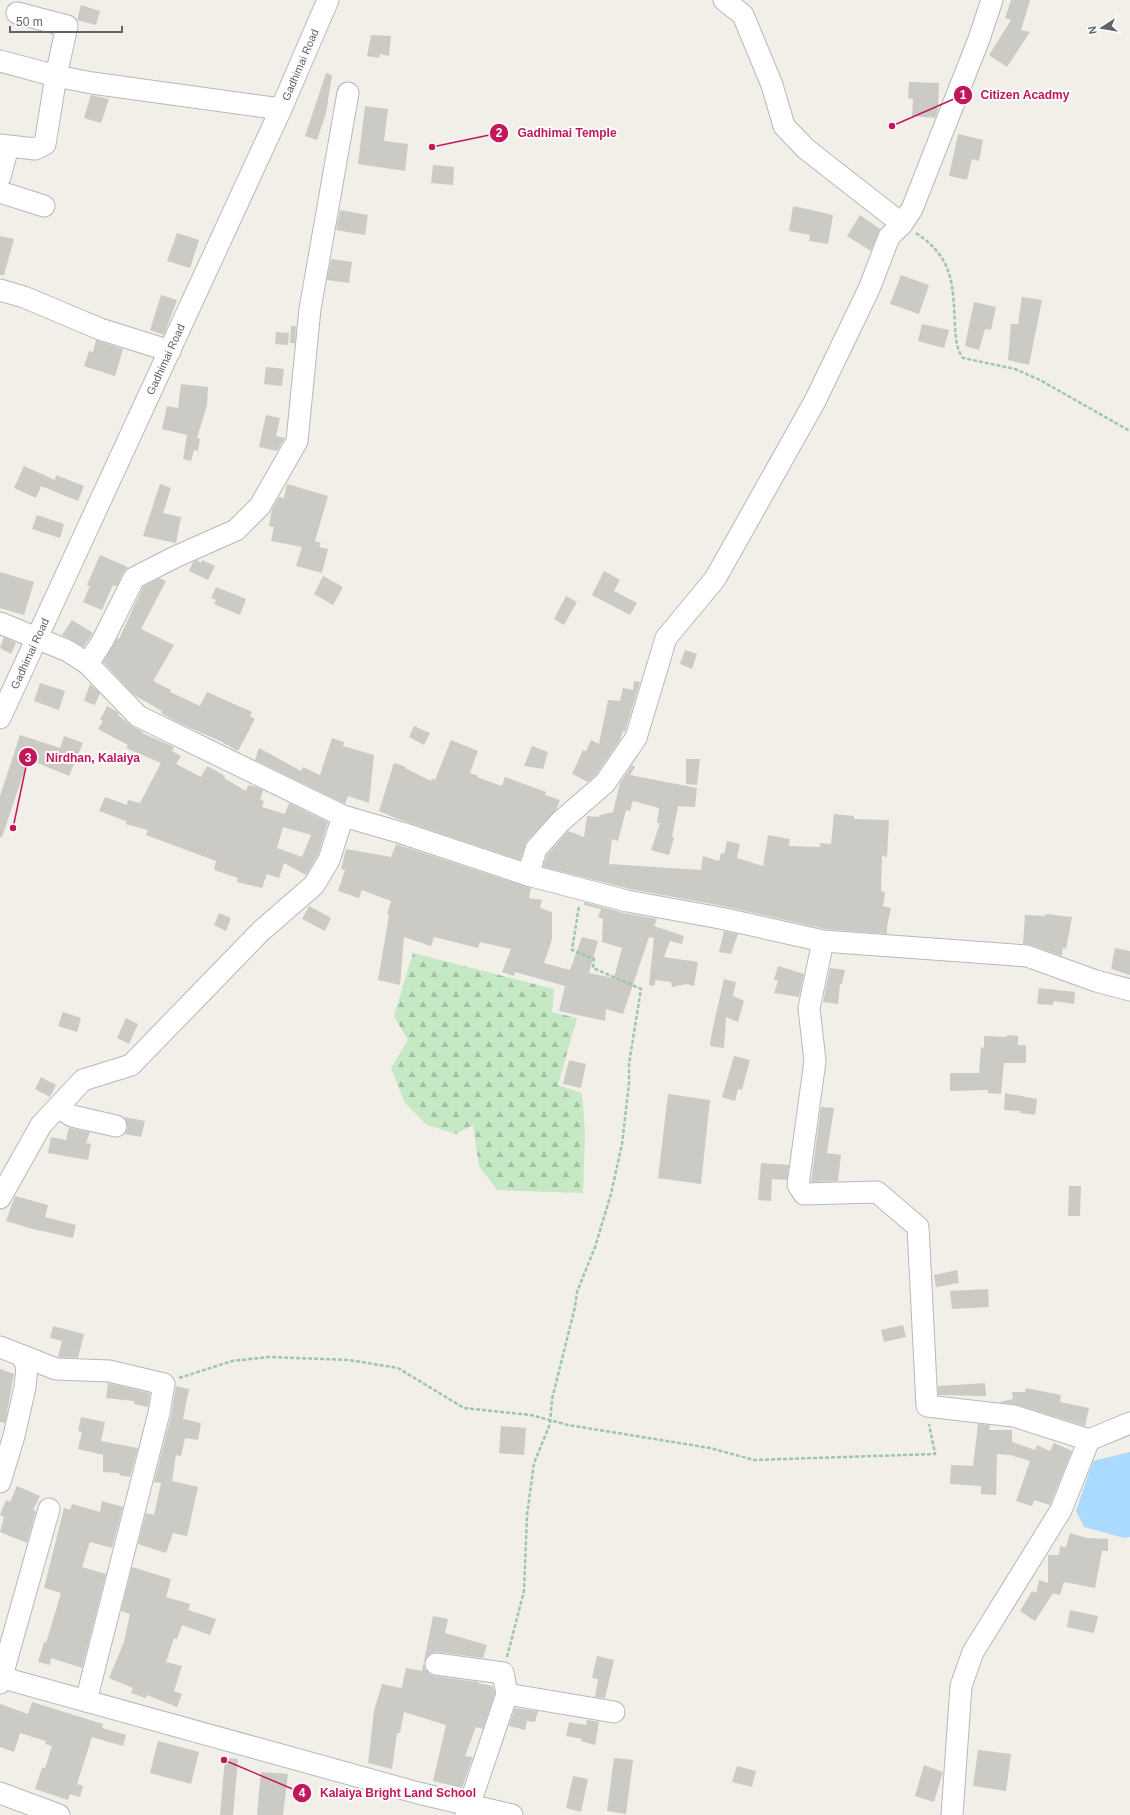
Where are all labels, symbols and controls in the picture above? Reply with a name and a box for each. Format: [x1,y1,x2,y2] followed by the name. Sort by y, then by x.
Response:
[10,8,122,34] scale bar
[1082,8,1122,48] north arrow
[16,15,43,29] text: 50 m
[1086,25,1099,35] text: N
[279,27,321,102] street label: Gadhimai Road
[953,83,1078,107] callout: Citizen Acadmy
[960,88,967,102] text: 1
[981,88,1070,102] text: Citizen Acadmy
[489,121,624,145] callout: Gadhimai Temple
[496,126,503,140] text: 2
[517,126,617,140] text: Gadhimai Temple
[144,322,187,397] street label: Gadhimai Road
[8,616,51,691] street label: Gadhimai Road
[18,745,148,769] callout: Nirdhan, Kalaiya
[25,751,32,765] text: 3
[46,751,140,765] text: Nirdhan, Kalaiya
[292,1781,484,1805] callout: Kalaiya Bright Land School
[299,1786,306,1800] text: 4
[320,1786,476,1800] text: Kalaiya Bright Land School

